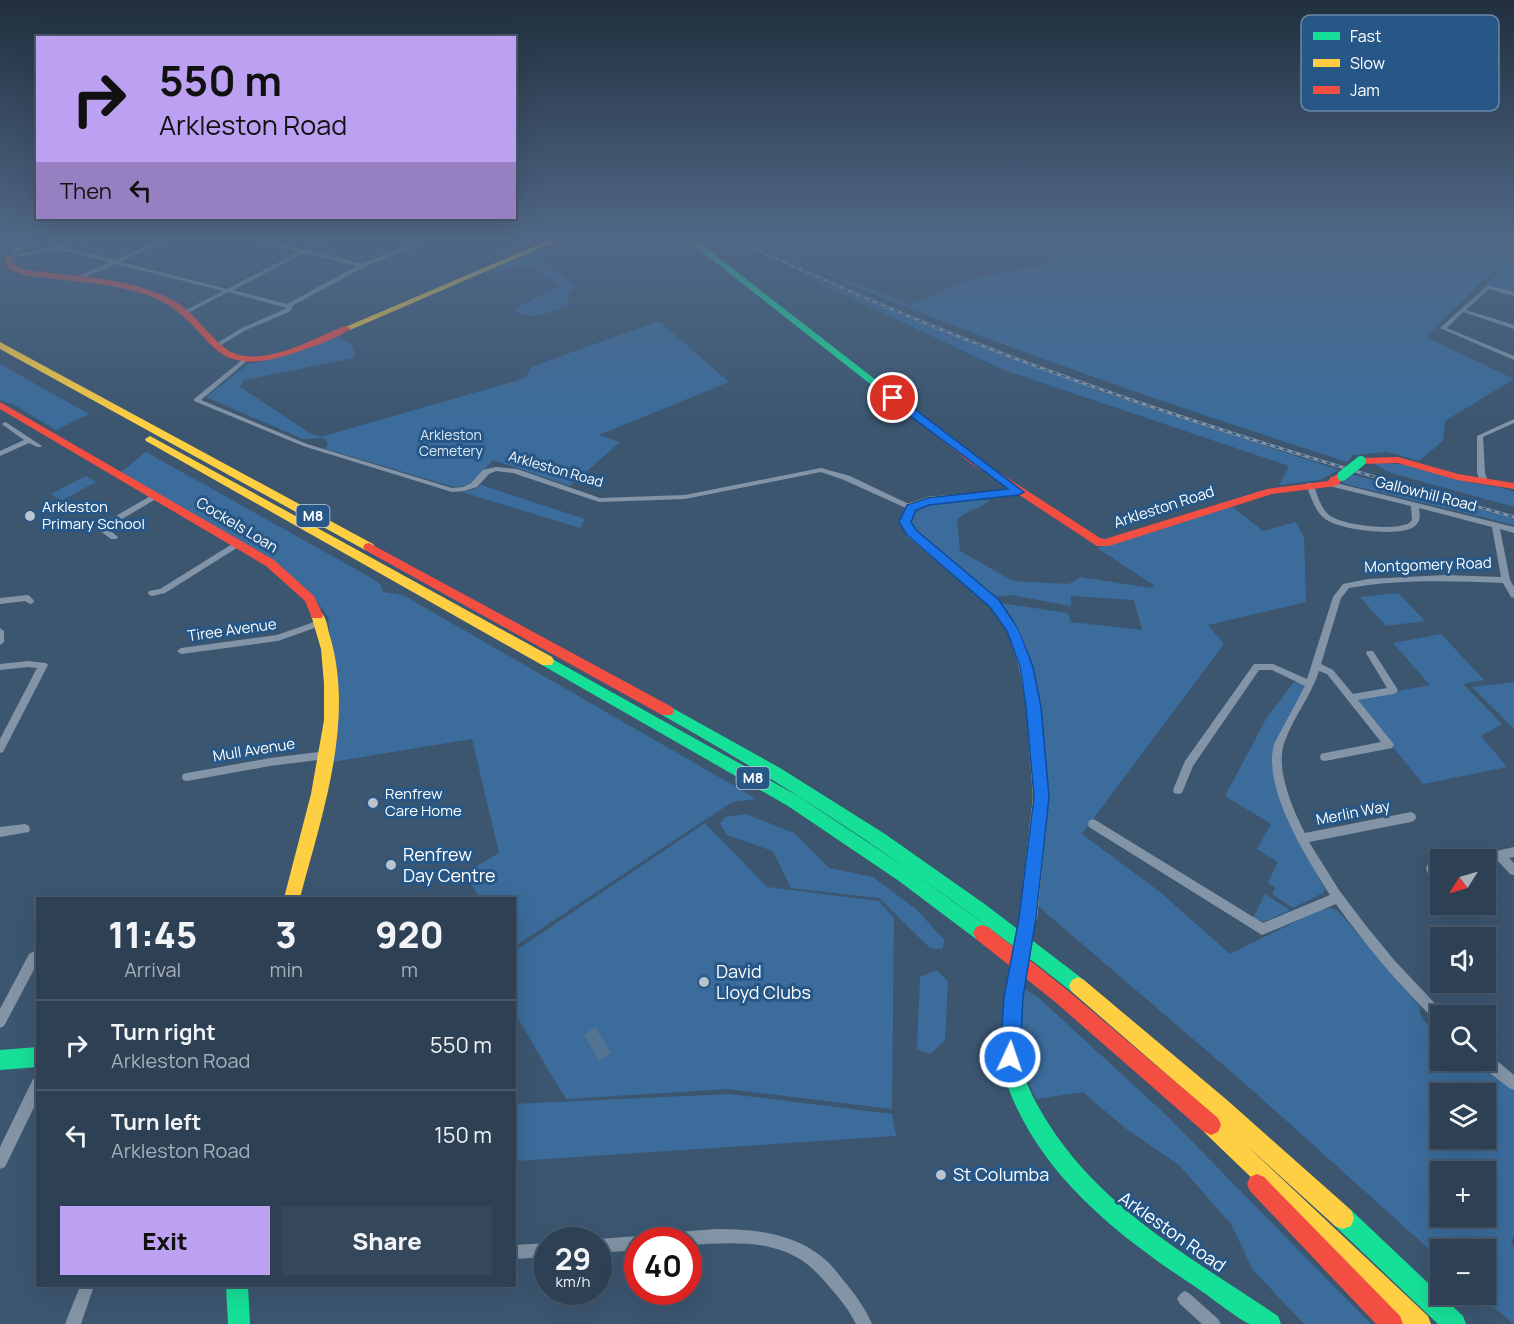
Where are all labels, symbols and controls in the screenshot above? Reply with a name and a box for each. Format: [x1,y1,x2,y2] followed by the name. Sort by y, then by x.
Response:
[1301,15,1499,111] legend
[1350,25,1381,47] text: Fast
[159,51,282,109] text: 550 m
[1350,52,1385,74] text: Slow
[60,60,138,138] icon: right
[1350,79,1380,101] text: Jam
[159,106,347,143] text: Arkleston Road
[124,174,157,207] icon: left
[60,176,112,206] text: Then
[867,372,918,423] pin
[876,381,909,414] icon: arrive
[419,425,484,460] park label: Arkleston Cemetery
[507,446,606,491] street label: Arkleston Road
[1373,471,1479,516] street label: Gallowhill Road
[1111,480,1217,533] street label: Arkleston Road
[192,492,282,557] street label: Cockels Loan
[42,496,145,534] place label: Arkleston Primary School
[296,505,330,527] road number: M8
[23,509,37,523] marker: Arkleston Primary School
[1364,552,1492,577] street label: Montgomery Road
[186,613,278,646] street label: Tiree Avenue
[211,733,297,766] street label: Mull Avenue
[736,767,770,789] road number: M8
[385,783,462,821] place label: Renfrew Care Home
[1314,795,1392,830] street label: Merlin Way
[366,796,380,810] marker: Renfrew Care Home
[403,842,496,887] place label: Renfrew Day Centre
[1430,849,1496,915] north arrow
[1430,849,1496,1305] map controls
[384,858,398,872] marker: Renfrew Day Centre
[108,910,197,959] text: 11:45
[276,910,297,959] text: 3
[375,910,444,959] text: 920
[1430,927,1496,993] button: sound
[124,956,181,983] text: Arrival
[269,956,303,983] text: min
[401,956,418,983] text: m
[716,959,811,1004] place label: David Lloyd Clubs
[697,975,711,989] marker: David Lloyd Clubs
[1430,1005,1496,1071] button: search
[111,1017,216,1047] text: Turn right
[978,1025,1042,1089] position arrow
[60,1029,93,1062] icon: right
[430,1030,492,1060] text: 550 m
[111,1047,250,1074] text: Arkleston Road
[1430,1083,1496,1149] button: layers
[111,1107,201,1137] text: Turn left
[60,1119,93,1152] icon: left
[434,1120,492,1150] text: 150 m
[111,1137,250,1164] text: Arkleston Road
[1430,1161,1496,1227] button: +
[953,1162,1049,1186] place label: St Columba
[934,1168,948,1182] marker: St Columba
[1114,1185,1231,1277] street label: Arkleston Road
[60,1206,270,1275] button: Exit
[282,1206,492,1275] button: Share
[624,1227,702,1305] speed limit sign: 40
[555,1238,591,1279] text: 29
[1430,1239,1496,1305] button: −
[556,1271,590,1292] text: km/h

